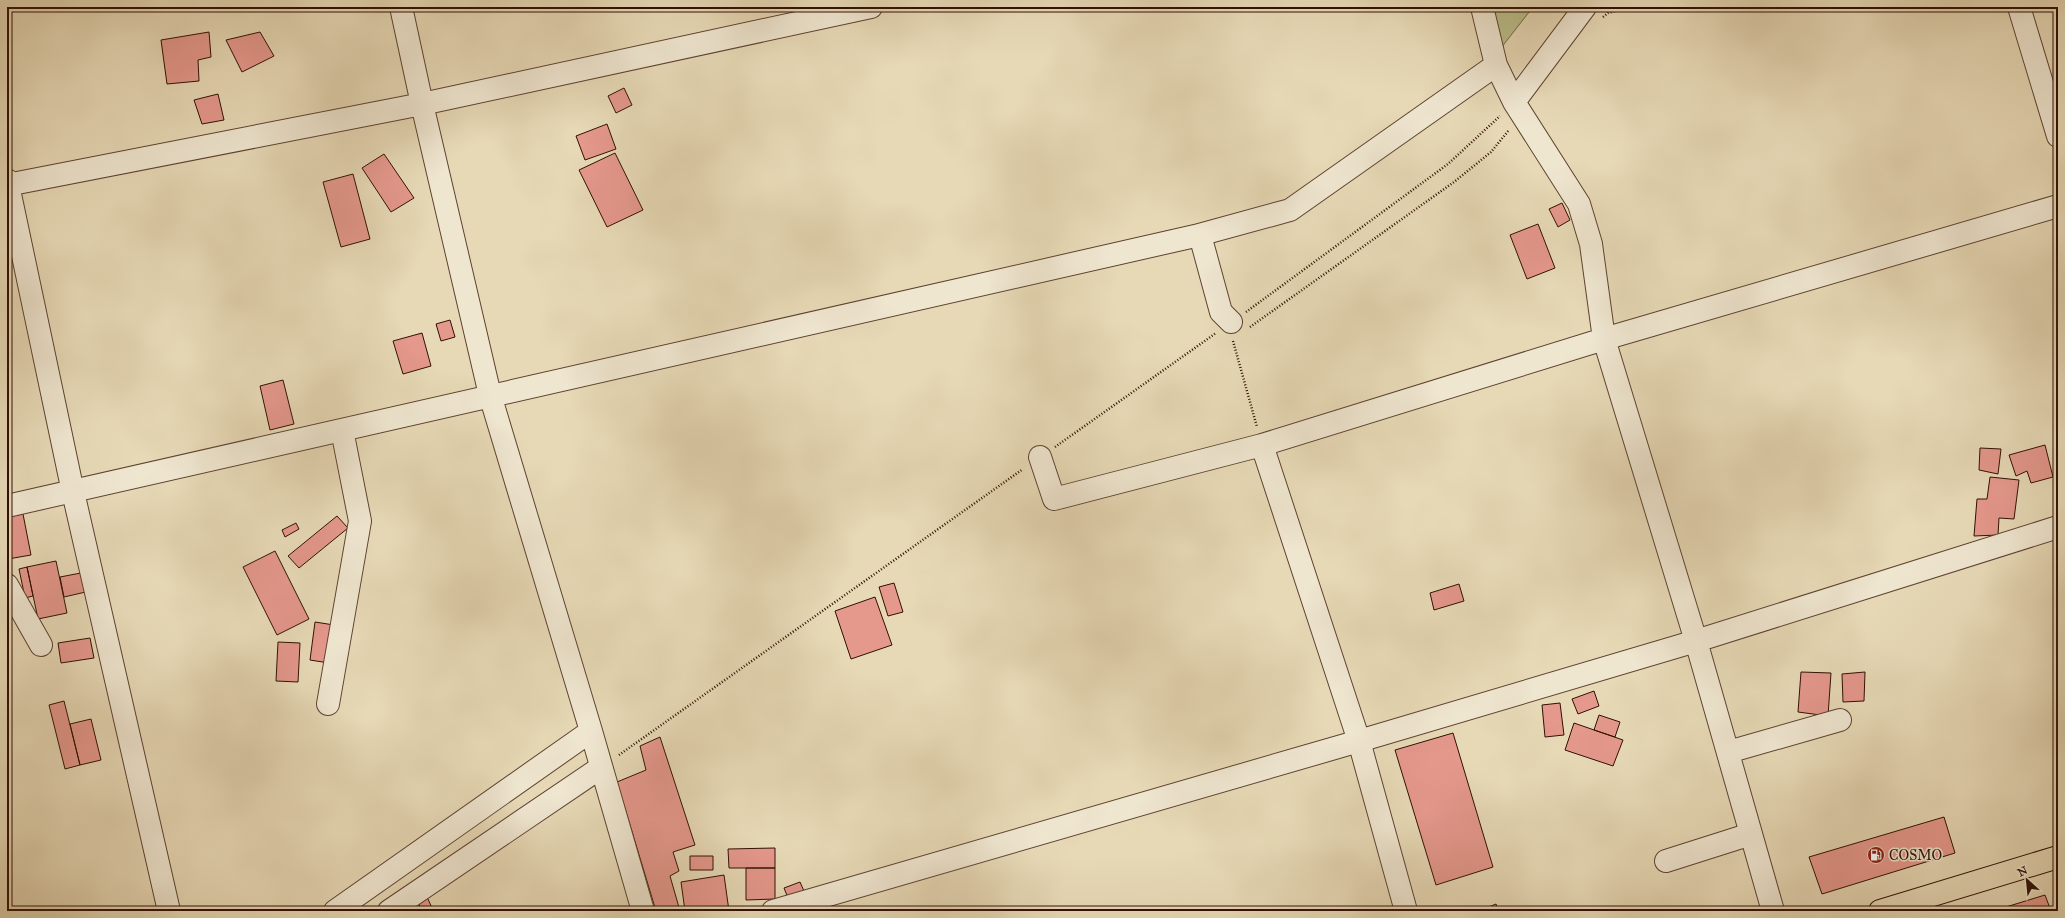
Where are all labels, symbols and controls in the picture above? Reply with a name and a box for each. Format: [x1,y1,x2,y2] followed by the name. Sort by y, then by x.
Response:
[1866,845,1886,865] fuel station icon: COSMO
[1889,847,1942,864] place label: COSMO
[2007,860,2047,900] north arrow
[2016,863,2030,879] text: N

